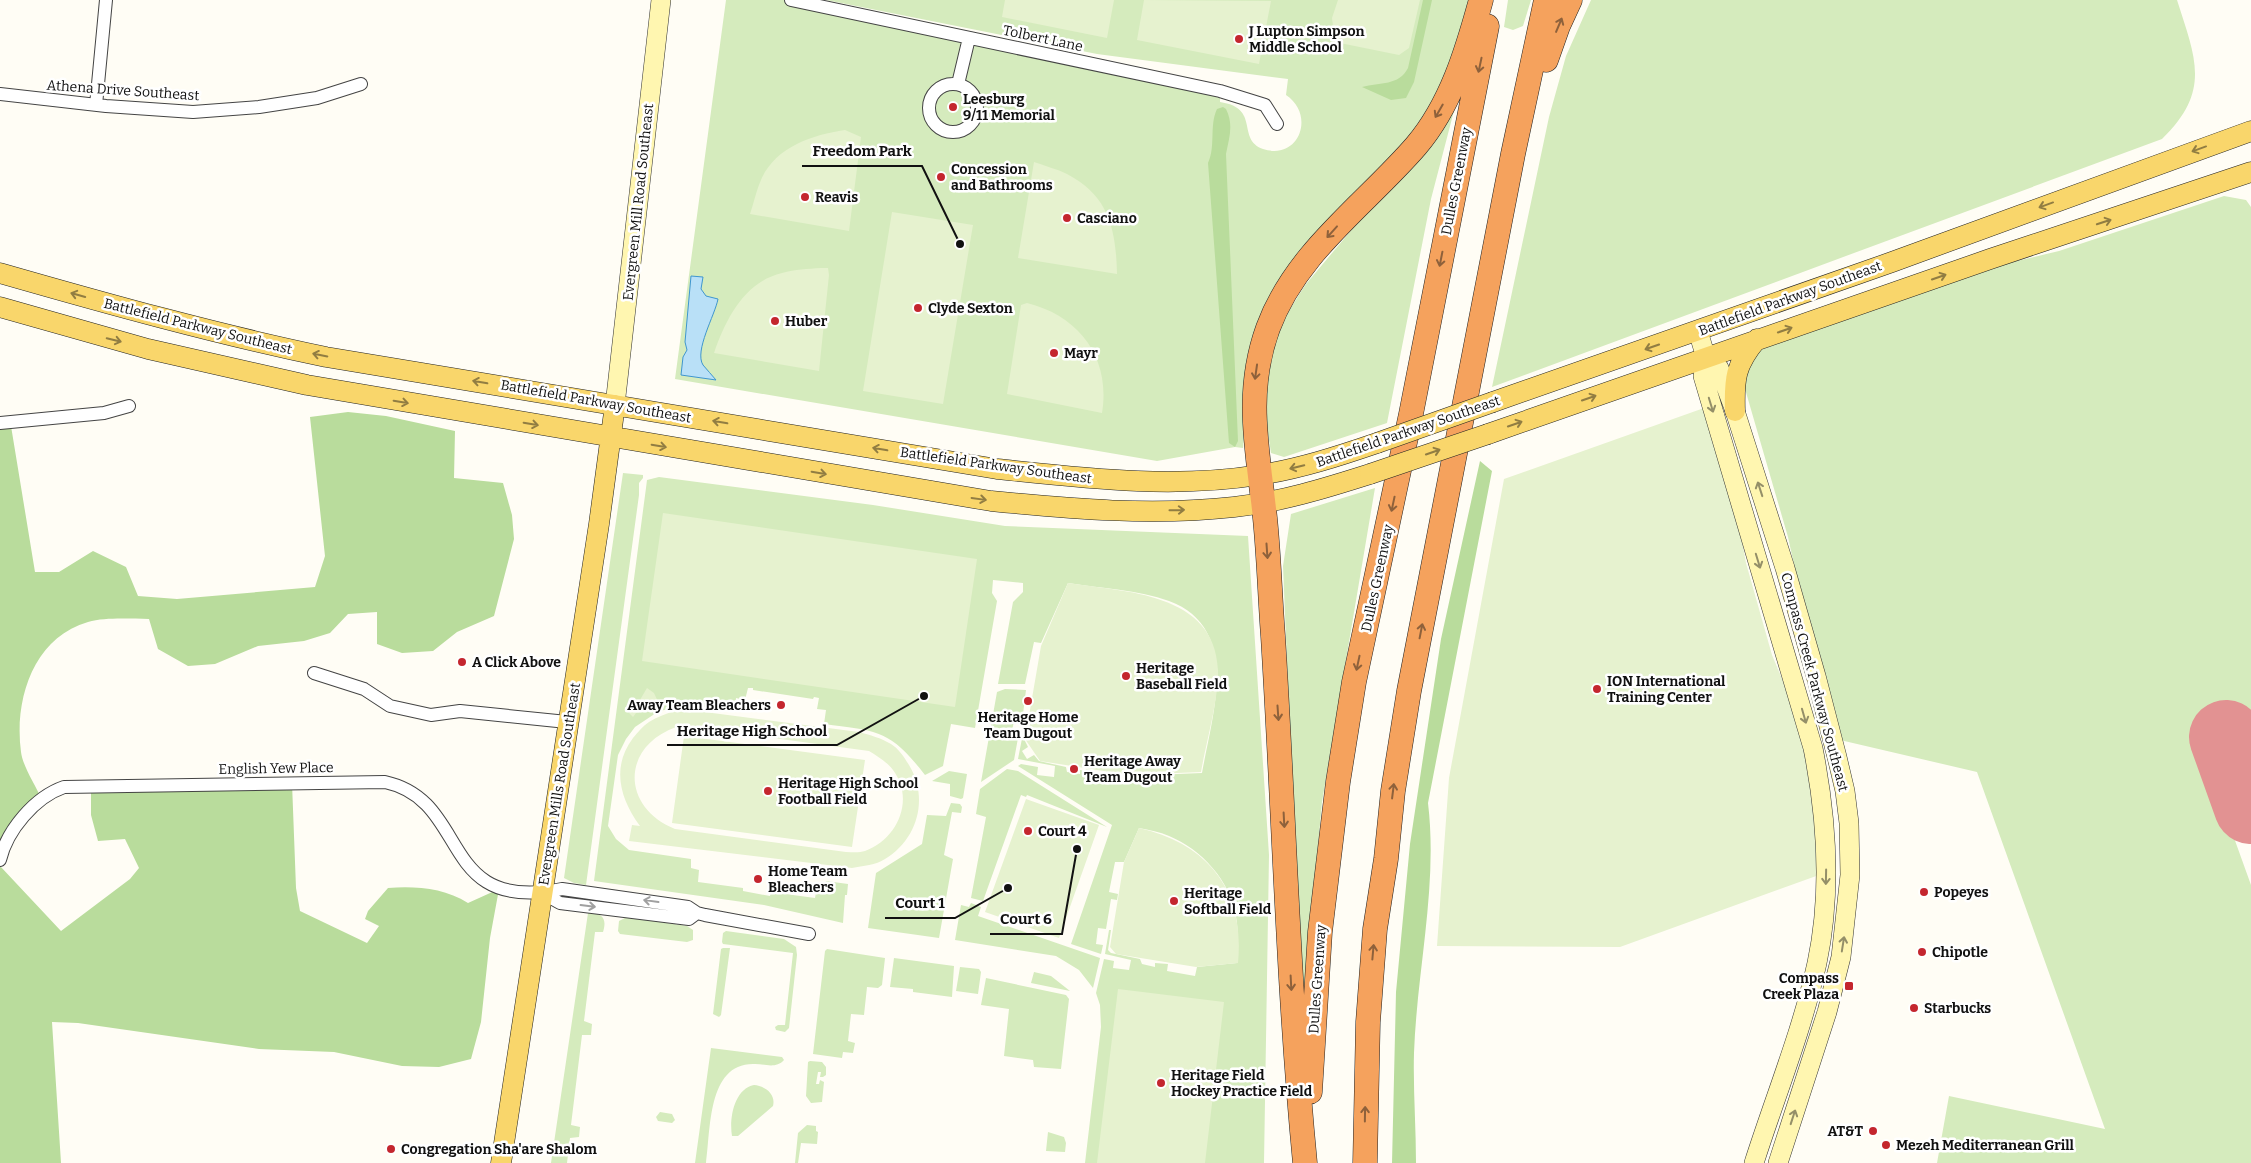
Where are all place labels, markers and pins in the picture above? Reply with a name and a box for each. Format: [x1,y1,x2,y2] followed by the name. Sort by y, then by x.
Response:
[1248,23,1365,56] place label: J Lupton Simpson Middle School
[1233,33,1245,45] marker: J Lupton Simpson Middle School
[963,91,1056,124] place label: Leesburg 9/11 Memorial
[947,101,959,113] marker: Leesburg 9/11 Memorial
[802,136,922,166] callout: Freedom Park
[951,161,1053,194] place label: Concession and Bathrooms
[935,171,947,183] marker: Concession and Bathrooms
[815,189,858,206] place label: Reavis
[799,191,811,203] marker: Reavis
[1077,210,1137,227] place label: Casciano
[1061,212,1073,224] marker: Casciano
[928,300,1013,317] place label: Clyde Sexton
[912,302,924,314] marker: Clyde Sexton
[785,313,828,330] place label: Huber
[769,315,781,327] marker: Huber
[1064,345,1098,362] place label: Mayr
[1048,347,1060,359] marker: Mayr
[472,654,561,671] place label: A Click Above
[456,656,468,668] marker: A Click Above
[1136,660,1228,693] place label: Heritage Baseball Field
[1120,670,1132,682] marker: Heritage Baseball Field
[1607,673,1726,706] place label: ION International Training Center
[1591,683,1603,695] marker: ION International Training Center
[1022,695,1034,707] marker: Heritage Home Team Dugout
[627,697,771,714] place label: Away Team Bleachers
[775,699,787,711] marker: Away Team Bleachers
[978,709,1079,742] place label: Heritage Home Team Dugout
[667,715,837,745] callout: Heritage High School
[1084,753,1181,786] place label: Heritage Away Team Dugout
[1068,763,1080,775] marker: Heritage Away Team Dugout
[778,775,919,808] place label: Heritage High School Football Field
[762,785,774,797] marker: Heritage High School Football Field
[1038,823,1087,840] place label: Court 4
[1022,825,1034,837] marker: Court 4
[768,863,848,896] place label: Home Team Bleachers
[752,873,764,885] marker: Home Team Bleachers
[1934,884,1989,901] place label: Popeyes
[1184,885,1272,918] place label: Heritage Softball Field
[1918,886,1930,898] marker: Popeyes
[885,888,955,918] callout: Court 1
[1168,895,1180,907] marker: Heritage Softball Field
[990,904,1062,934] callout: Court 6
[1932,944,1988,961] place label: Chipotle
[1916,946,1928,958] marker: Chipotle
[1762,970,1839,1003] place label: Compass Creek Plaza
[1843,980,1855,992] marker: Compass Creek Plaza
[1924,1000,1991,1017] place label: Starbucks
[1908,1002,1920,1014] marker: Starbucks
[1171,1067,1313,1100] place label: Heritage Field Hockey Practice Field
[1155,1077,1167,1089] marker: Heritage Field Hockey Practice Field
[1828,1123,1863,1140] place label: AT&T
[1867,1125,1879,1137] marker: AT&T
[1896,1137,2075,1154] place label: Mezeh Mediterranean Grill
[1880,1139,1892,1151] marker: Mezeh Mediterranean Grill
[401,1141,598,1158] place label: Congregation Sha'are Shalom
[385,1143,397,1155] marker: Congregation Sha'are Shalom

